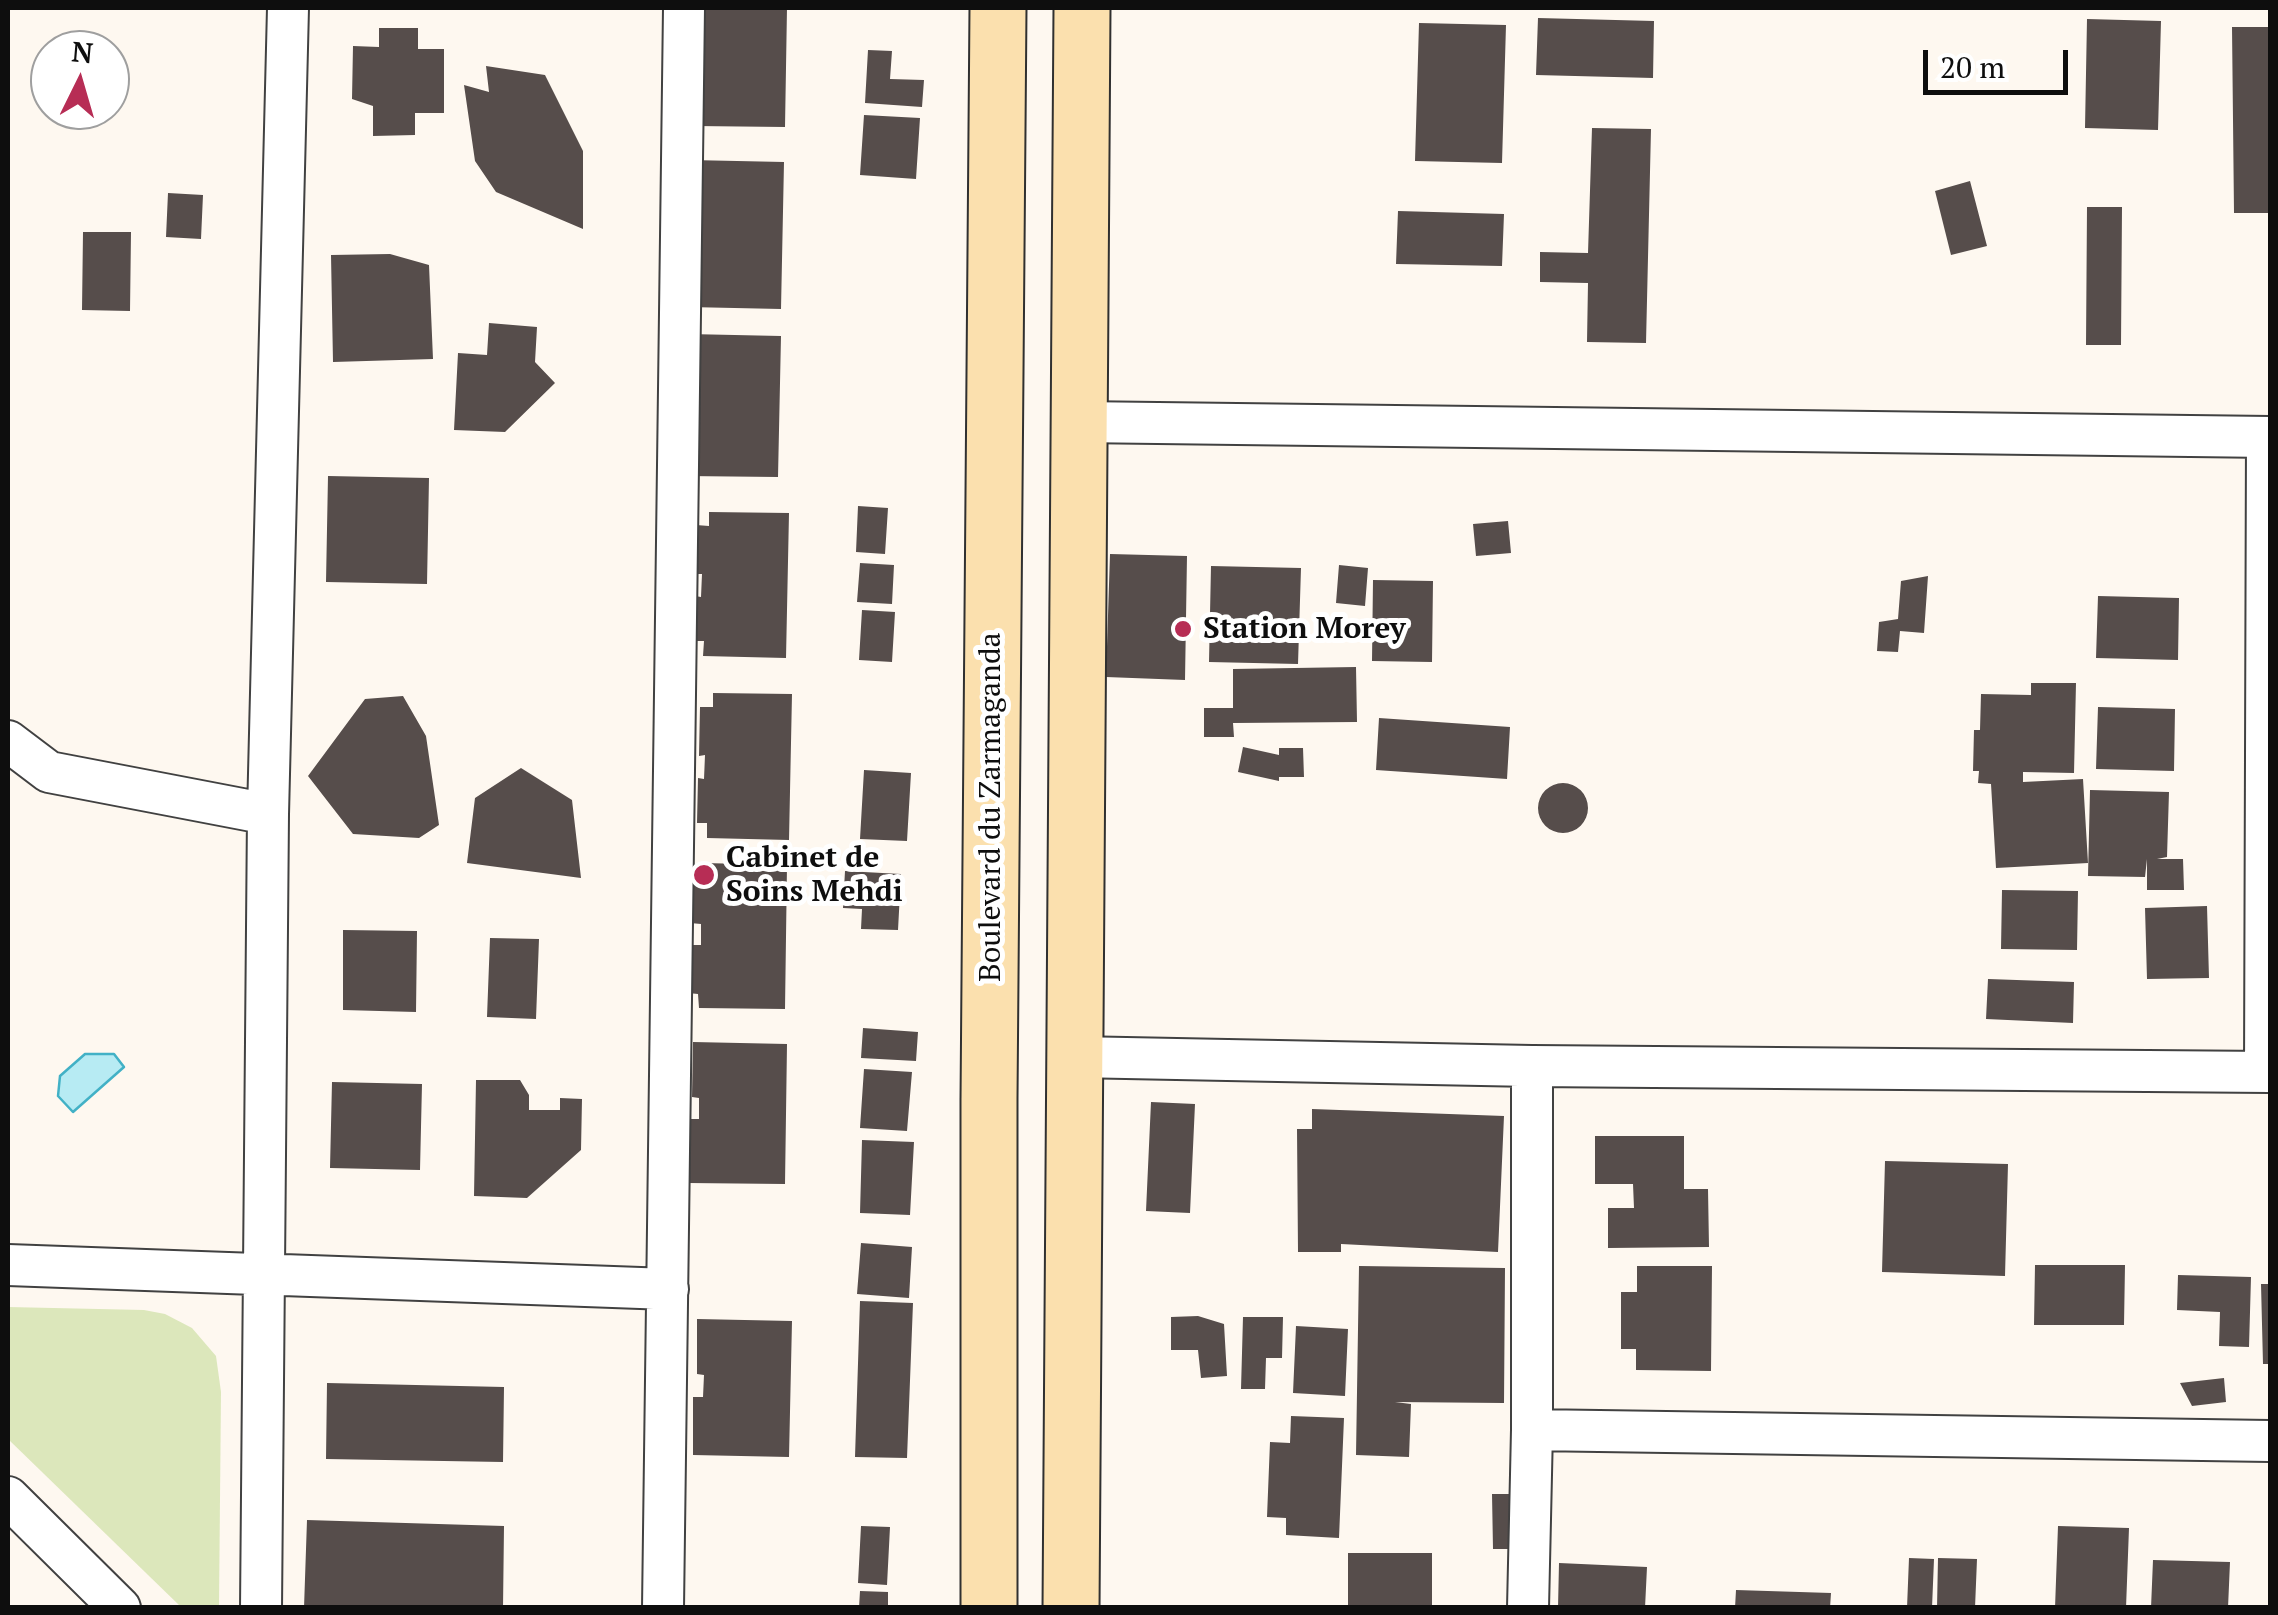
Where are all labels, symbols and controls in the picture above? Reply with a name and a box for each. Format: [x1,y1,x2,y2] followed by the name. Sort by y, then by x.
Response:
[30,30,130,130] north arrow
[1928,30,2073,92] scale bar
[70,32,95,71] text: N
[1940,47,2005,87] text: 20 m
[1203,611,1406,647] place label: Station Morey
[1172,618,1194,640] marker: Station Morey
[973,632,1009,982] street label: Boulevard du Zarmaganda
[726,840,903,910] place label: Cabinet de Soins Mehdi
[691,862,717,888] marker: Cabinet de Soins Mehdi

